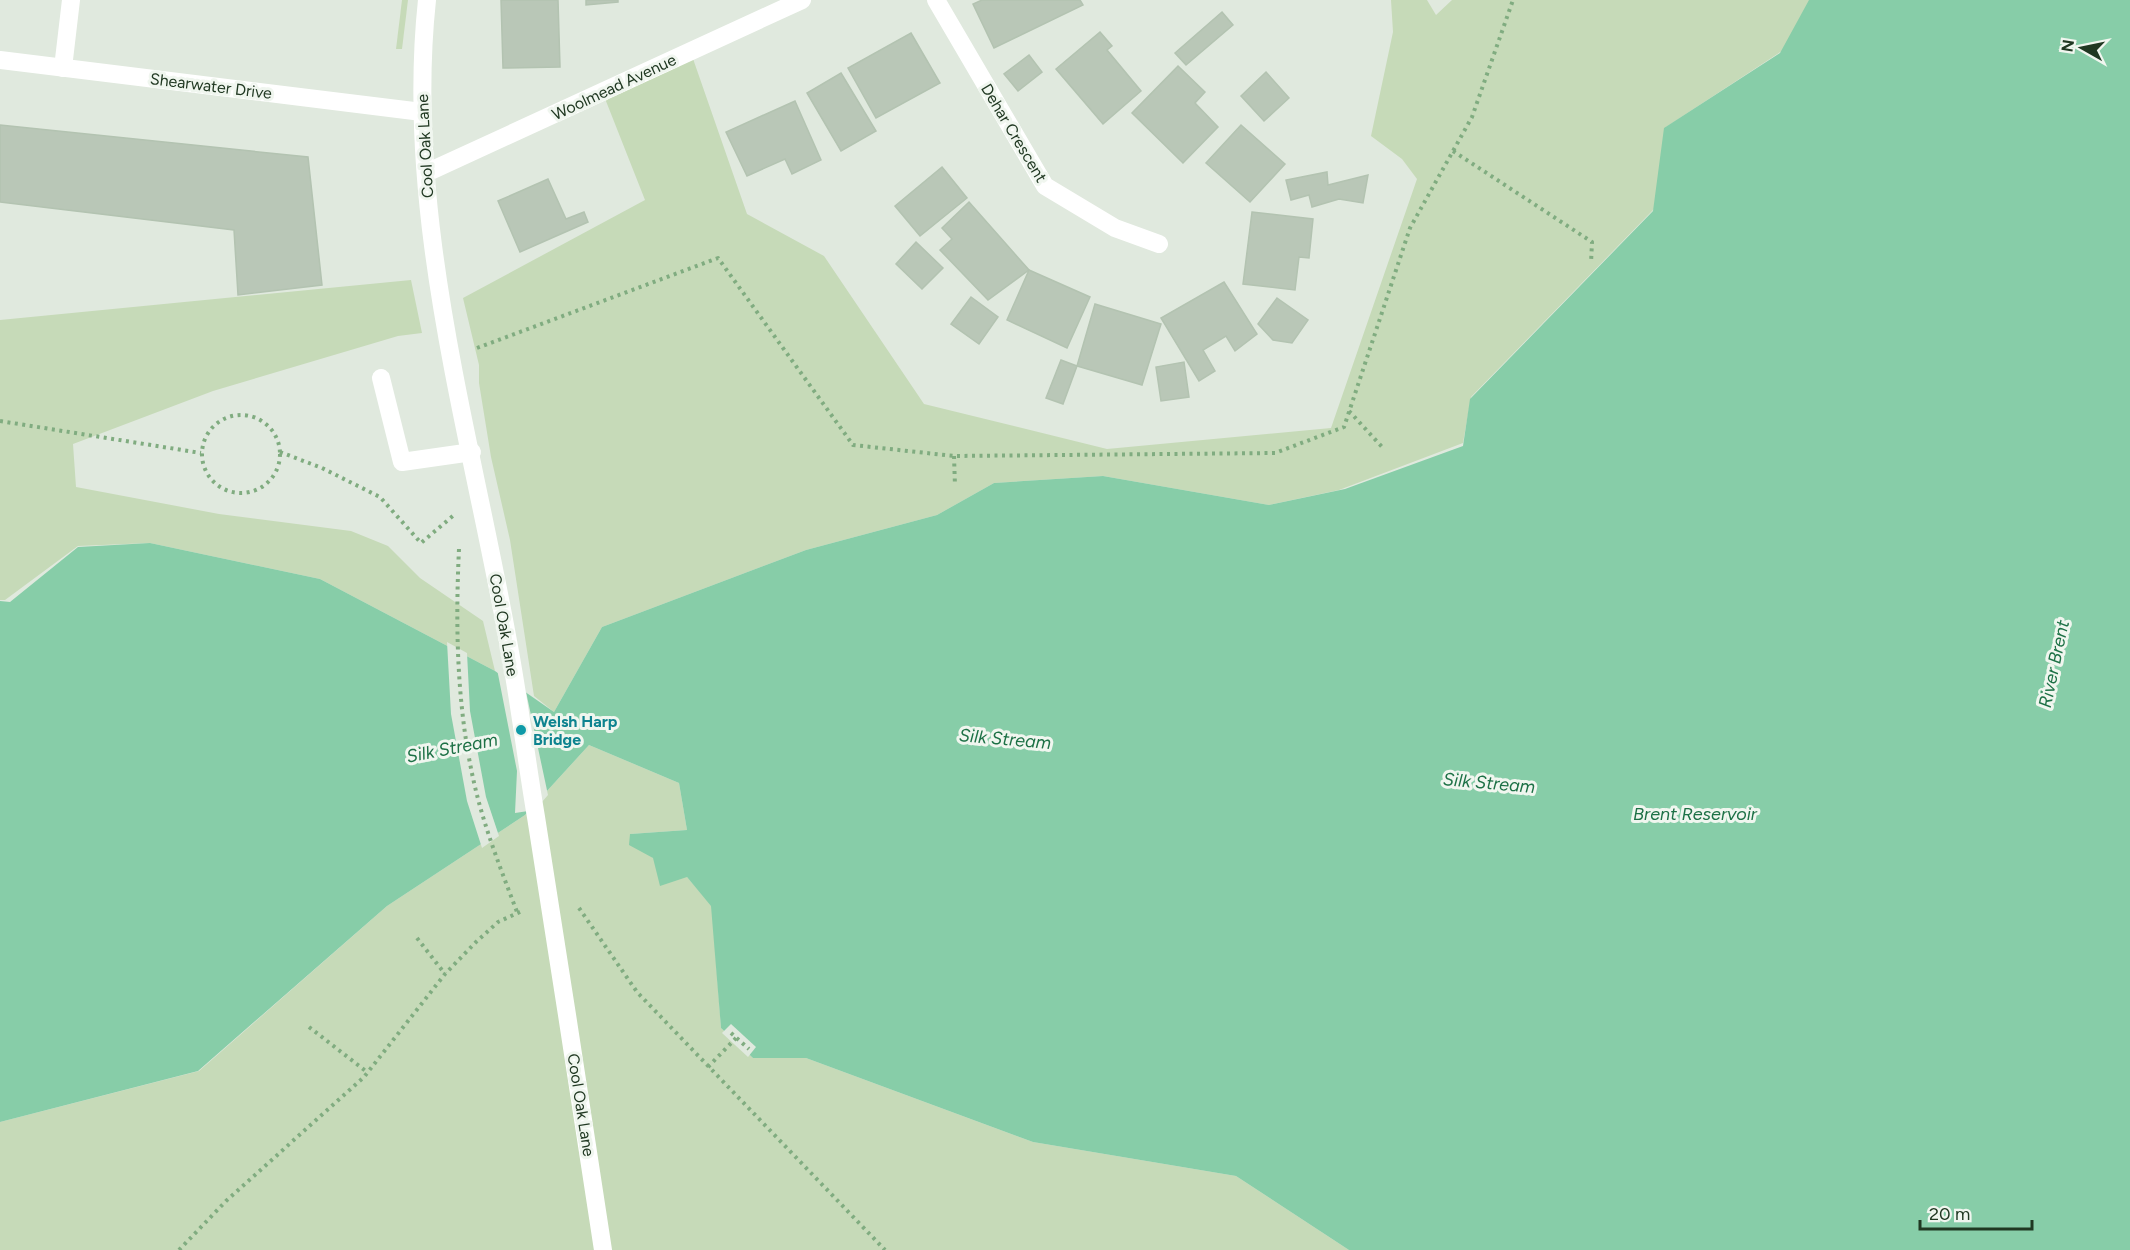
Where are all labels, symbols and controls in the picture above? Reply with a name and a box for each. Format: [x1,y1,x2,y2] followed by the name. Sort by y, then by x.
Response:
[2052,18,2112,78] north arrow
[2057,38,2078,53] text: N
[549,50,679,124] street label: Woolmead Avenue
[149,69,273,103] street label: Shearwater Drive
[977,80,1051,186] street label: Dehar Crescent
[413,93,437,198] street label: Cool Oak Lane
[486,572,522,678] street label: Cool Oak Lane
[2034,618,2074,710] water label: River Brent
[533,712,618,749] place label: Welsh Harp Bridge
[514,723,528,737] marker: Welsh Harp Bridge
[958,724,1052,754] water label: Silk Stream
[405,728,499,768] water label: Silk Stream
[1442,768,1536,798] water label: Silk Stream
[1633,803,1758,825] water label: Brent Reservoir
[563,1052,599,1158] street label: Cool Oak Lane
[1920,1193,2032,1231] scale bar
[1929,1203,1970,1225] text: 20 m

